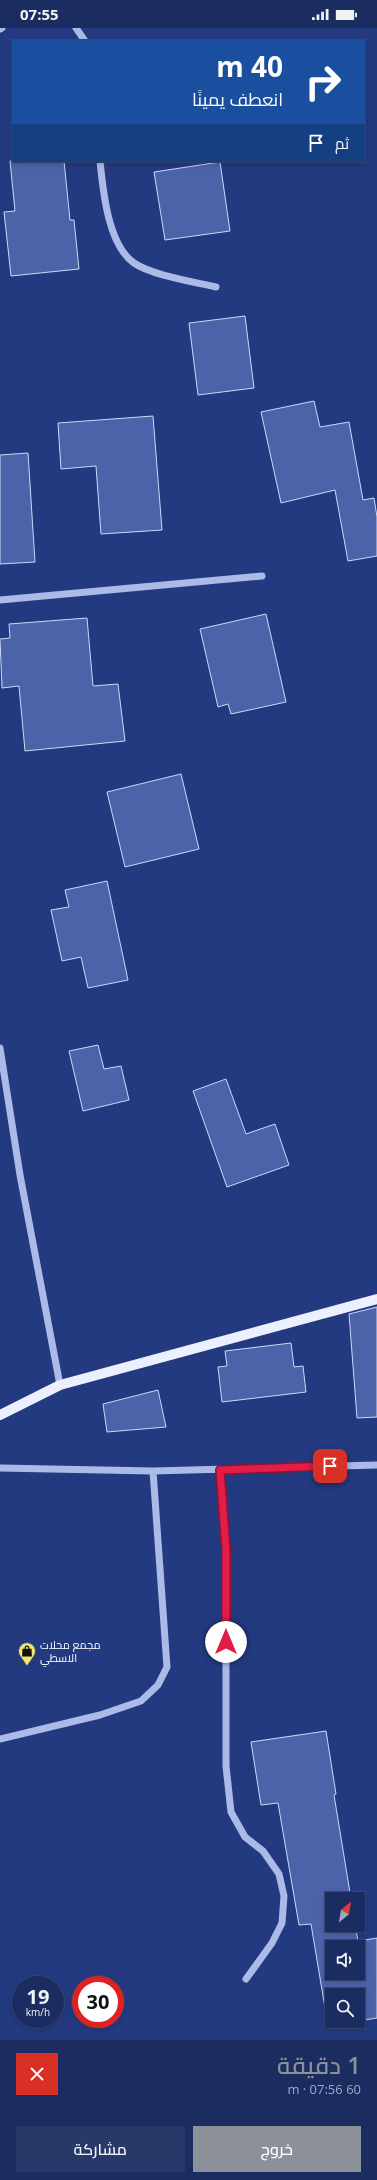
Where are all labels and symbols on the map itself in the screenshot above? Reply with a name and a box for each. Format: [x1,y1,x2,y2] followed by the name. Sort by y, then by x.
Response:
[313,1449,347,1483] pin
[205,1621,247,1663] position arrow
[40,1637,101,1667] place label: مجمع محلات الاسطي
[17,1641,37,1666] shop icon: مجمع محلات الاسطي
[325,1892,365,1932] north arrow
[72,1976,124,2028] speed limit sign: 30

